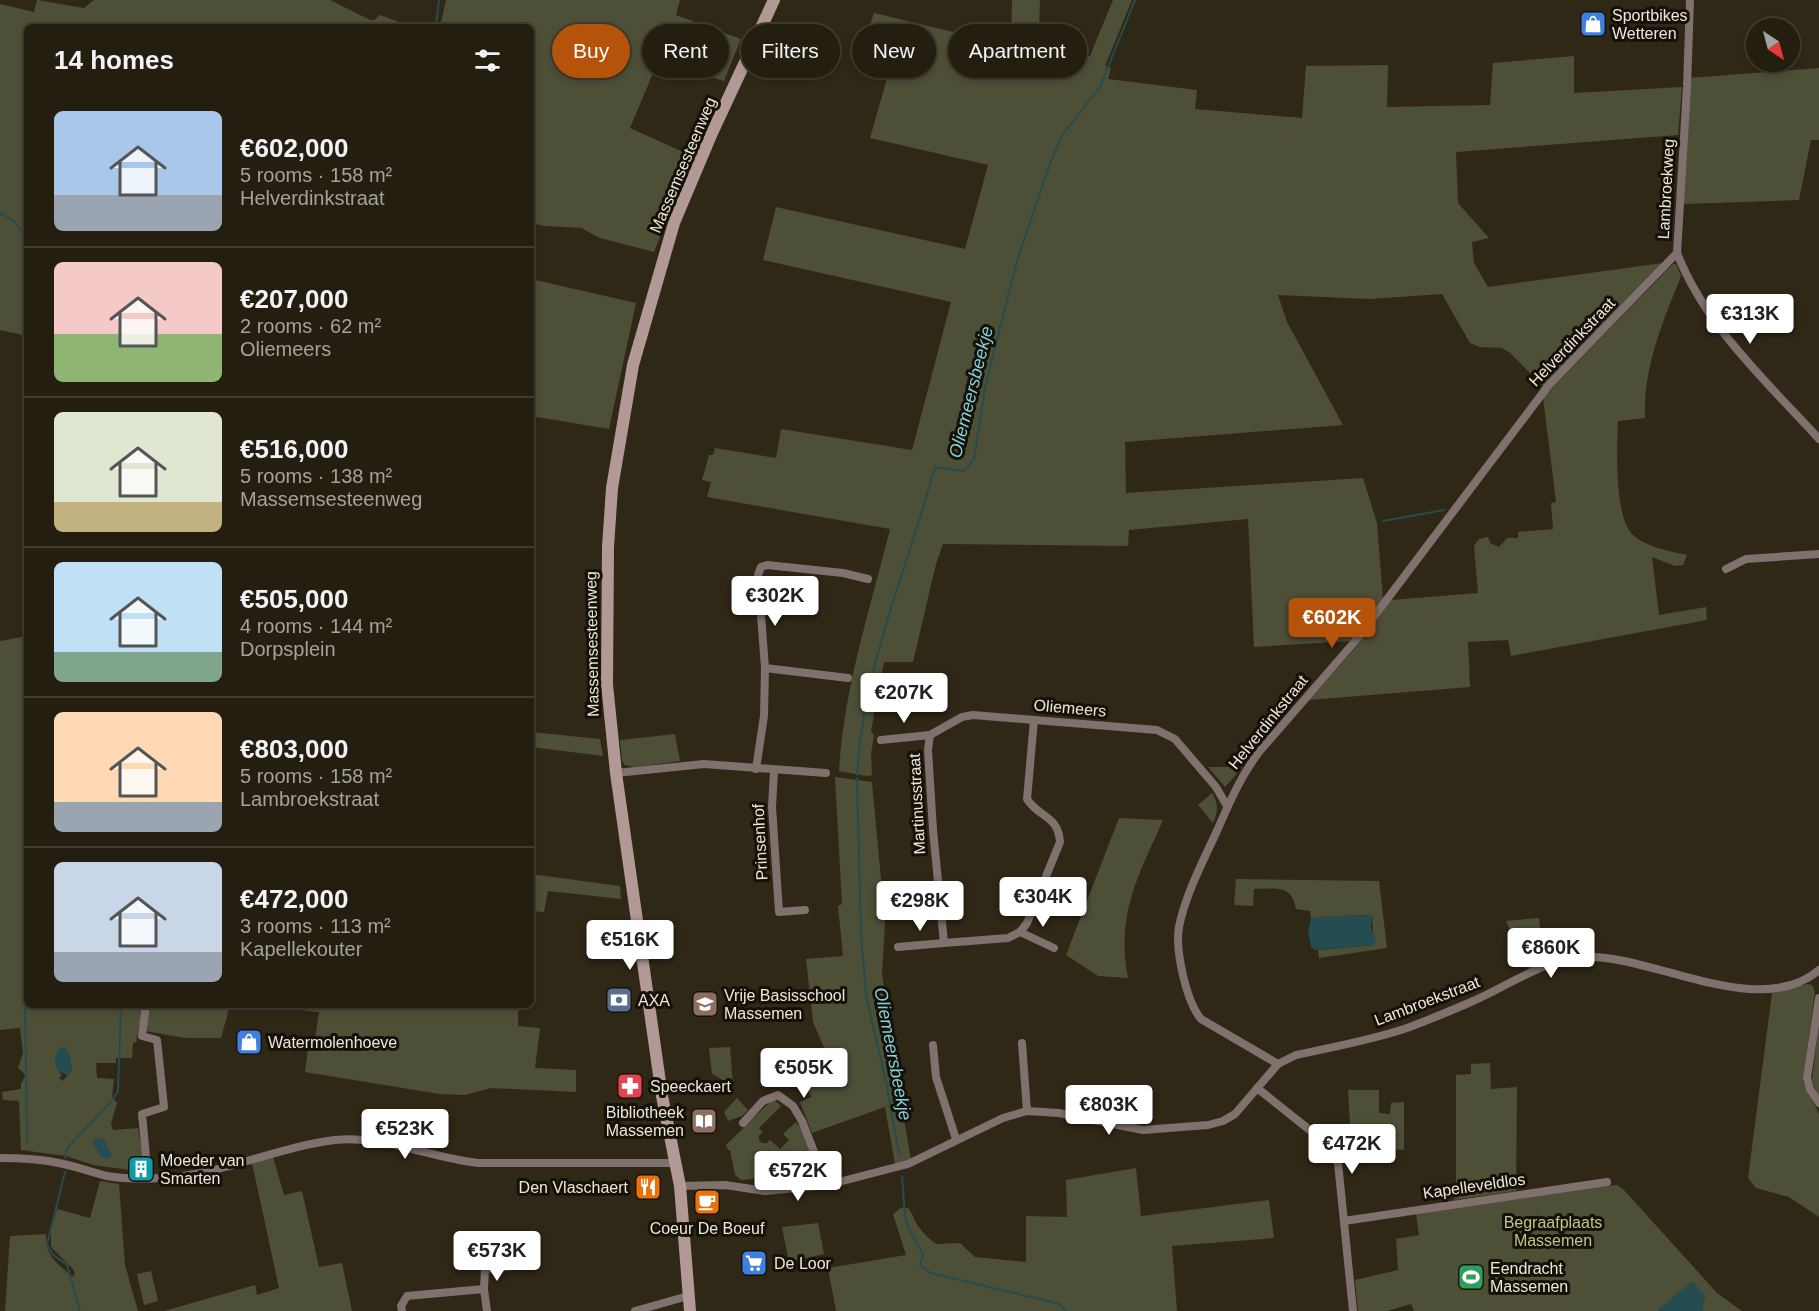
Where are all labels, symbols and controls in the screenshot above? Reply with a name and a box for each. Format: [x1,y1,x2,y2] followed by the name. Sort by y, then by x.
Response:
[1612,7,1688,42] place label: Sportbikes Wetteren
[1578,9,1608,39] shop icon: Sportbikes Wetteren
[1746,18,1800,72] north arrow
[1746,18,1800,72] map controls
[552,24,630,78] chip: Buy
[642,24,729,78] chip: Rent
[741,24,840,78] chip: Filters
[852,24,936,78] chip: New
[948,24,1087,78] chip: Apartment
[471,44,504,77] icon: filters
[54,45,174,75] text: 14 homes
[647,95,719,235] street label: Massemsesteenweg
[240,133,348,163] text: €602,000
[102,135,174,207] icon: home
[1655,138,1677,240] street label: Lambroekweg
[240,164,392,186] text: 5 rooms · 158 m²
[240,187,385,209] text: Helverdinkstraat
[240,284,348,314] text: €207,000
[102,286,174,358] icon: home
[1526,294,1619,389] street label: Helverdinkstraat
[1708,294,1792,345] pin: €313K
[1721,302,1779,324] text: €313K
[240,315,381,337] text: 2 rooms · 62 m²
[945,324,997,460] water label: Oliemeersbeekje
[240,338,331,360] text: Oliemeers
[240,434,348,464] text: €516,000
[102,436,174,508] icon: home
[240,465,392,487] text: 5 rooms · 138 m²
[240,488,422,510] text: Massemsesteenweg
[582,571,602,717] street label: Massemsesteenweg
[733,576,817,627] pin: €302K
[240,584,348,614] text: €505,000
[746,584,804,606] text: €302K
[102,586,174,658] icon: home
[1290,598,1374,649] pin: €602K
[1303,606,1361,628] text: €602K
[240,615,392,637] text: 4 rooms · 144 m²
[240,638,336,660] text: Dorpsplein
[1225,671,1311,772] street label: Helverdinkstraat
[862,673,946,724] pin: €207K
[875,681,933,703] text: €207K
[1033,696,1107,720] street label: Oliemeers
[240,734,348,764] text: €803,000
[102,736,174,808] icon: home
[906,752,928,855] street label: Martinusstraat
[240,765,392,787] text: 5 rooms · 158 m²
[240,788,379,810] text: Lambroekstraat
[749,803,770,881] street label: Prinsenhof
[1001,877,1085,928] pin: €304K
[878,881,962,932] pin: €298K
[240,884,348,914] text: €472,000
[1014,885,1072,907] text: €304K
[102,886,174,958] icon: home
[891,889,949,911] text: €298K
[240,915,391,937] text: 3 rooms · 113 m²
[588,920,672,971] pin: €516K
[601,928,659,950] text: €516K
[1509,928,1593,979] pin: €860K
[1522,936,1580,958] text: €860K
[240,938,362,960] text: Kapellekouter
[1372,973,1482,1029] street label: Lambroekstraat
[604,985,634,1015] bank icon: AXA
[870,986,916,1122] water label: Oliemeersbeekje
[724,987,845,1022] place label: Vrije Basisschool Massemen
[690,989,720,1019] school or university icon: Vrije Basisschool Massemen
[638,992,670,1009] place label: AXA
[234,1027,264,1057] shop icon: Watermolenhoeve
[268,1034,397,1051] place label: Watermolenhoeve
[762,1048,846,1099] pin: €505K
[775,1056,833,1078] text: €505K
[615,1071,645,1101] pharmacy icon: Speeckaert
[650,1078,731,1095] place label: Speeckaert
[1067,1085,1151,1136] pin: €803K
[1080,1093,1138,1115] text: €803K
[606,1104,685,1139] place label: Bibliotheek Massemen
[689,1106,719,1136] library icon: Bibliotheek Massemen
[363,1109,447,1160] pin: €523K
[376,1117,434,1139] text: €523K
[1310,1124,1394,1175] pin: €472K
[1323,1132,1381,1154] text: €472K
[756,1151,840,1202] pin: €572K
[160,1152,245,1187] place label: Moeder van Smarten
[126,1154,156,1184] building icon: Moeder van Smarten
[769,1159,827,1181] text: €572K
[1422,1170,1526,1202] street label: Kapelleveldlos
[633,1172,663,1202] restaurant icon: Den Vlaschaert
[519,1179,629,1196] place label: Den Vlaschaert
[692,1187,722,1217] cafe icon: Coeur De Boeuf
[1504,1214,1602,1249] park label: Begraafplaats Massemen
[650,1220,765,1237] place label: Coeur De Boeuf
[455,1231,539,1282] pin: €573K
[468,1239,526,1261] text: €573K
[739,1248,769,1278] supermarket icon: De Loor
[774,1255,832,1272] place label: De Loor
[1490,1260,1568,1295] place label: Eendracht Massemen
[1456,1262,1486,1292] sports icon: Eendracht Massemen

